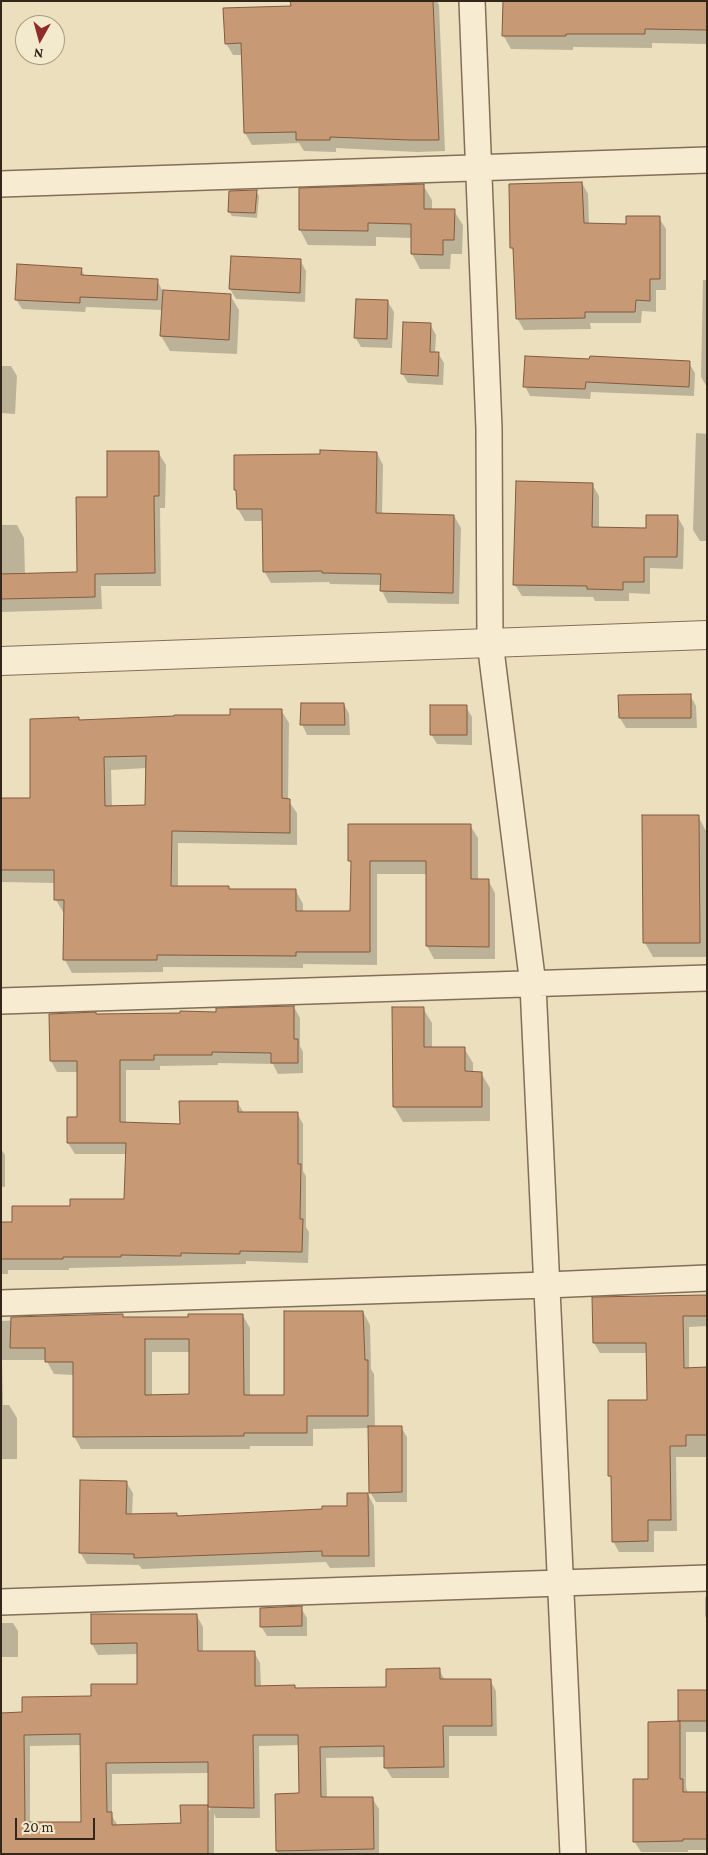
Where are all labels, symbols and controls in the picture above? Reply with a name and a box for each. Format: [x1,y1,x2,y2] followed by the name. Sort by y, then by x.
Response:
[15,15,65,65] north arrow
[33,45,44,62] text: N
[18,1808,98,1840] scale bar
[23,1819,54,1835] text: 20 m

